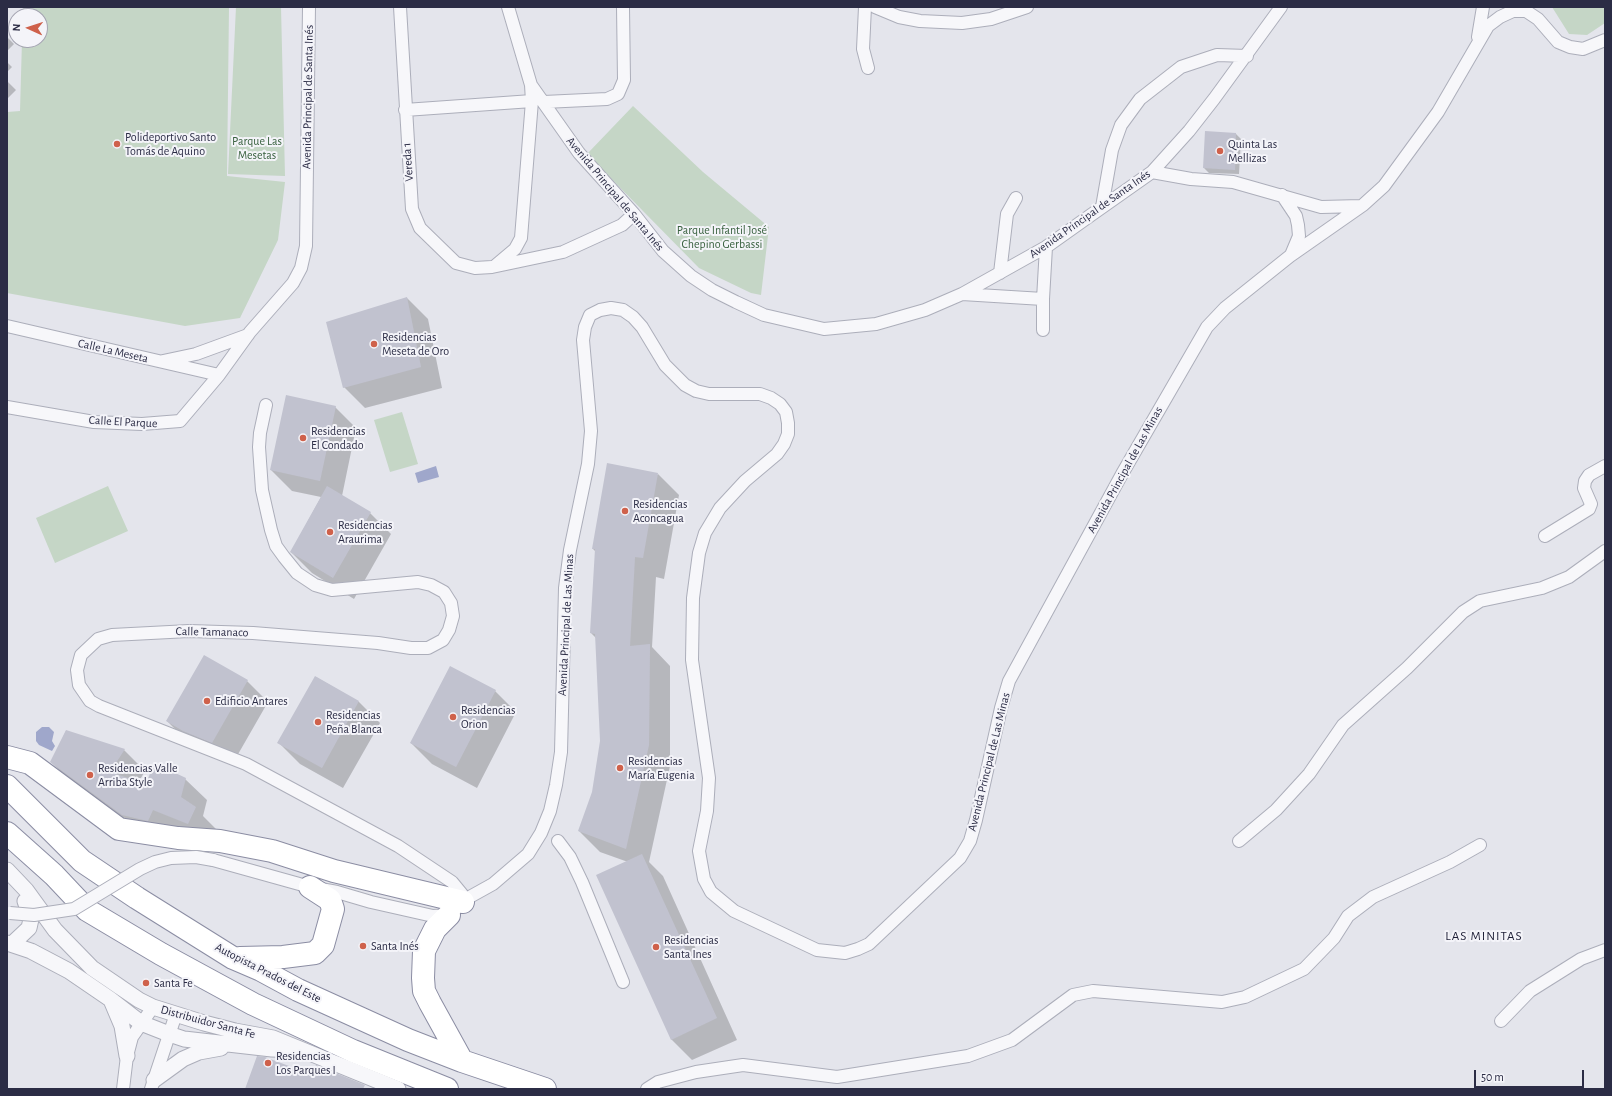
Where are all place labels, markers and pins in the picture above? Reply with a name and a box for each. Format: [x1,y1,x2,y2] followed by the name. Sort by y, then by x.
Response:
[125,130,216,158] place label: Polideportivo Santo Tomás de Aquino
[1228,137,1277,165] place label: Quinta Las Mellizas
[112,139,122,149] marker: Polideportivo Santo Tomás de Aquino
[1215,146,1225,156] marker: Quinta Las Mellizas
[382,330,449,358] place label: Residencias Meseta de Oro
[369,339,379,349] marker: Residencias Meseta de Oro
[311,424,366,452] place label: Residencias El Condado
[298,433,308,443] marker: Residencias El Condado
[633,497,688,525] place label: Residencias Aconcagua
[620,506,630,516] marker: Residencias Aconcagua
[338,518,393,546] place label: Residencias Araurima
[325,527,335,537] marker: Residencias Araurima
[215,694,288,708] place label: Edificio Antares
[202,696,212,706] marker: Edificio Antares
[461,703,516,731] place label: Residencias Orion
[326,708,382,736] place label: Residencias Peña Blanca
[448,712,458,722] marker: Residencias Orion
[313,717,323,727] marker: Residencias Peña Blanca
[628,754,695,782] place label: Residencias María Eugenia
[98,761,178,789] place label: Residencias Valle Arriba Style
[615,763,625,773] marker: Residencias María Eugenia
[85,770,95,780] marker: Residencias Valle Arriba Style
[664,933,719,961] place label: Residencias Santa Ines
[371,939,419,953] place label: Santa Inés
[358,941,368,951] marker: Santa Inés
[651,942,661,952] marker: Residencias Santa Ines
[154,976,193,990] place label: Santa Fe
[141,978,151,988] marker: Santa Fe
[276,1049,336,1077] place label: Residencias Los Parques I
[263,1058,273,1068] marker: Residencias Los Parques I

